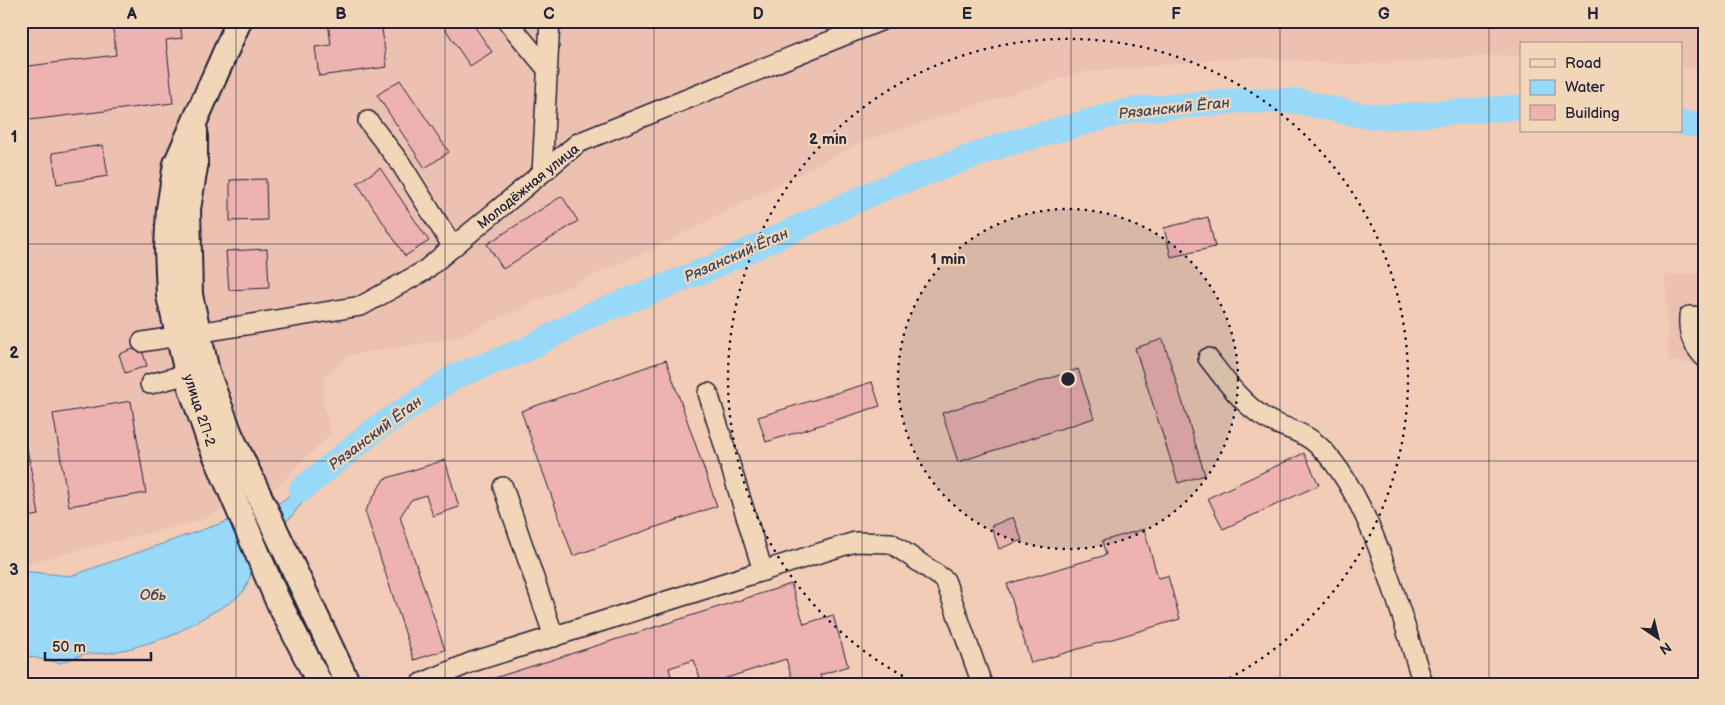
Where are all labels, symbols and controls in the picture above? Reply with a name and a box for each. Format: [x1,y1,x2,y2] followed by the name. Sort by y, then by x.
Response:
[126,5,137,24] text: A
[335,5,347,24] text: B
[543,5,555,24] text: C
[752,5,764,24] text: D
[962,5,972,24] text: E
[1171,5,1181,24] text: F
[1378,5,1390,24] text: G
[1587,5,1599,24] text: H
[1520,42,1682,132] legend
[1565,54,1601,73] text: Road
[1565,78,1605,97] text: Water
[1117,93,1231,124] water label: Рязанский Ёган
[1565,104,1620,123] text: Building
[11,128,17,147] text: 1
[809,130,847,149] text: 2 min
[474,140,583,233] street label: Молодёжная улица
[681,224,792,287] water label: Рязанский Ёган
[930,250,966,269] text: 1 min
[9,344,19,363] text: 2
[1059,370,1077,388] centre of rings
[180,372,219,449] street label: улица 2П-2
[325,392,426,475] water label: Рязанский Ёган
[9,561,19,580] text: 3
[140,586,166,605] water label: Обь
[1632,612,1682,662] north arrow
[45,630,151,662] scale bar
[52,638,86,657] text: 50 m
[1656,638,1674,658] text: N

